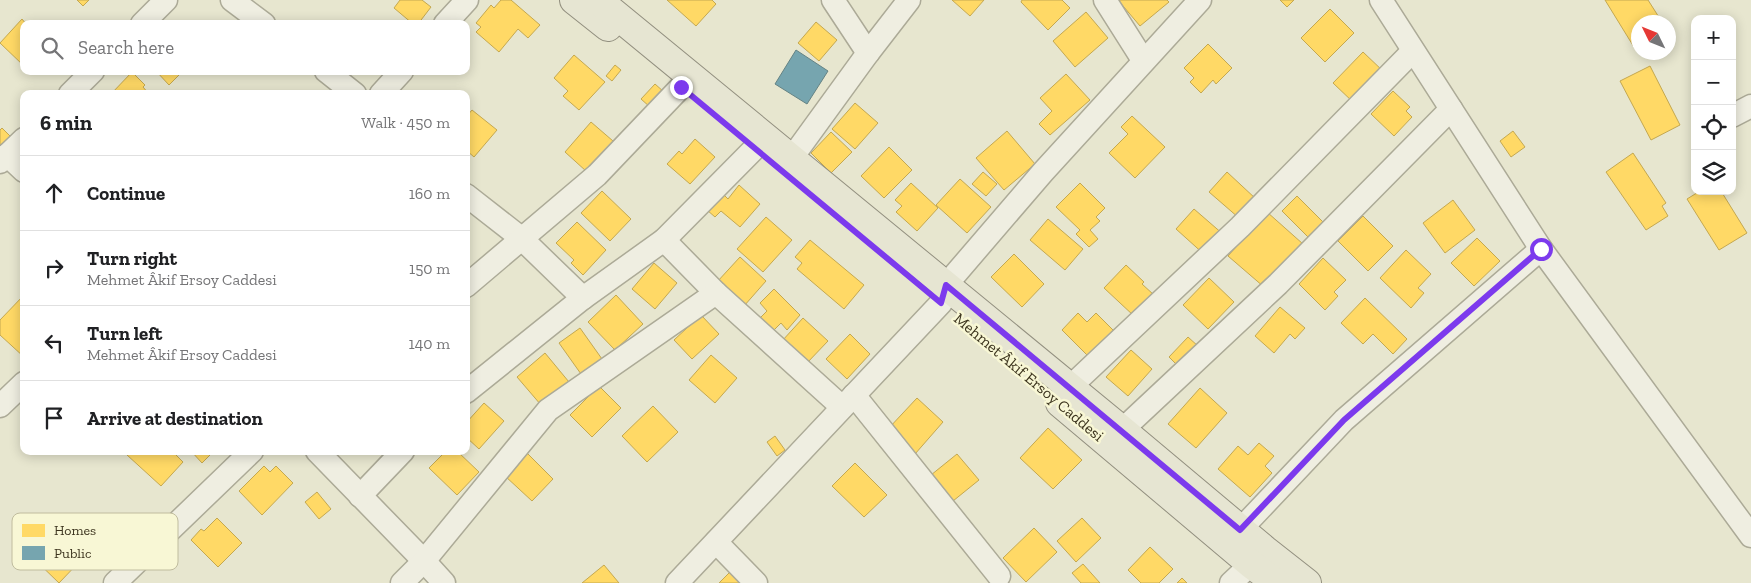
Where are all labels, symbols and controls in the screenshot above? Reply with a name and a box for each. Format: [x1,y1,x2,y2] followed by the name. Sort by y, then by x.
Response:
[1631,15,1676,60] north arrow
[1691,15,1736,195] map controls
[1691,15,1736,60] button: +
[20,20,470,75] search box
[38,34,66,62] icon: search
[78,36,174,59] text: Search here
[1691,60,1736,105] button: −
[670,76,693,99] route end
[1691,105,1736,150] button: locate
[40,110,92,135] text: 6 min
[361,113,450,132] text: Walk · 450 m
[1691,150,1736,195] button: layers
[40,179,68,207] icon: ahead
[87,182,165,205] text: Continue
[409,184,450,203] text: 160 m
[1530,238,1553,261] route start
[87,247,177,270] text: Turn right
[40,254,68,282] icon: right
[409,259,450,278] text: 150 m
[87,270,277,289] text: Mehmet Âkif Ersoy Caddesi
[950,309,1108,446] street label: Mehmet Âkif Ersoy Caddesi
[87,322,162,345] text: Turn left
[40,329,68,357] icon: left
[409,334,450,353] text: 140 m
[87,345,277,364] text: Mehmet Âkif Ersoy Caddesi
[40,404,68,432] icon: arrive
[87,407,263,430] text: Arrive at destination
[12,513,178,570] legend
[54,522,96,539] text: Homes
[54,545,91,562] text: Public

